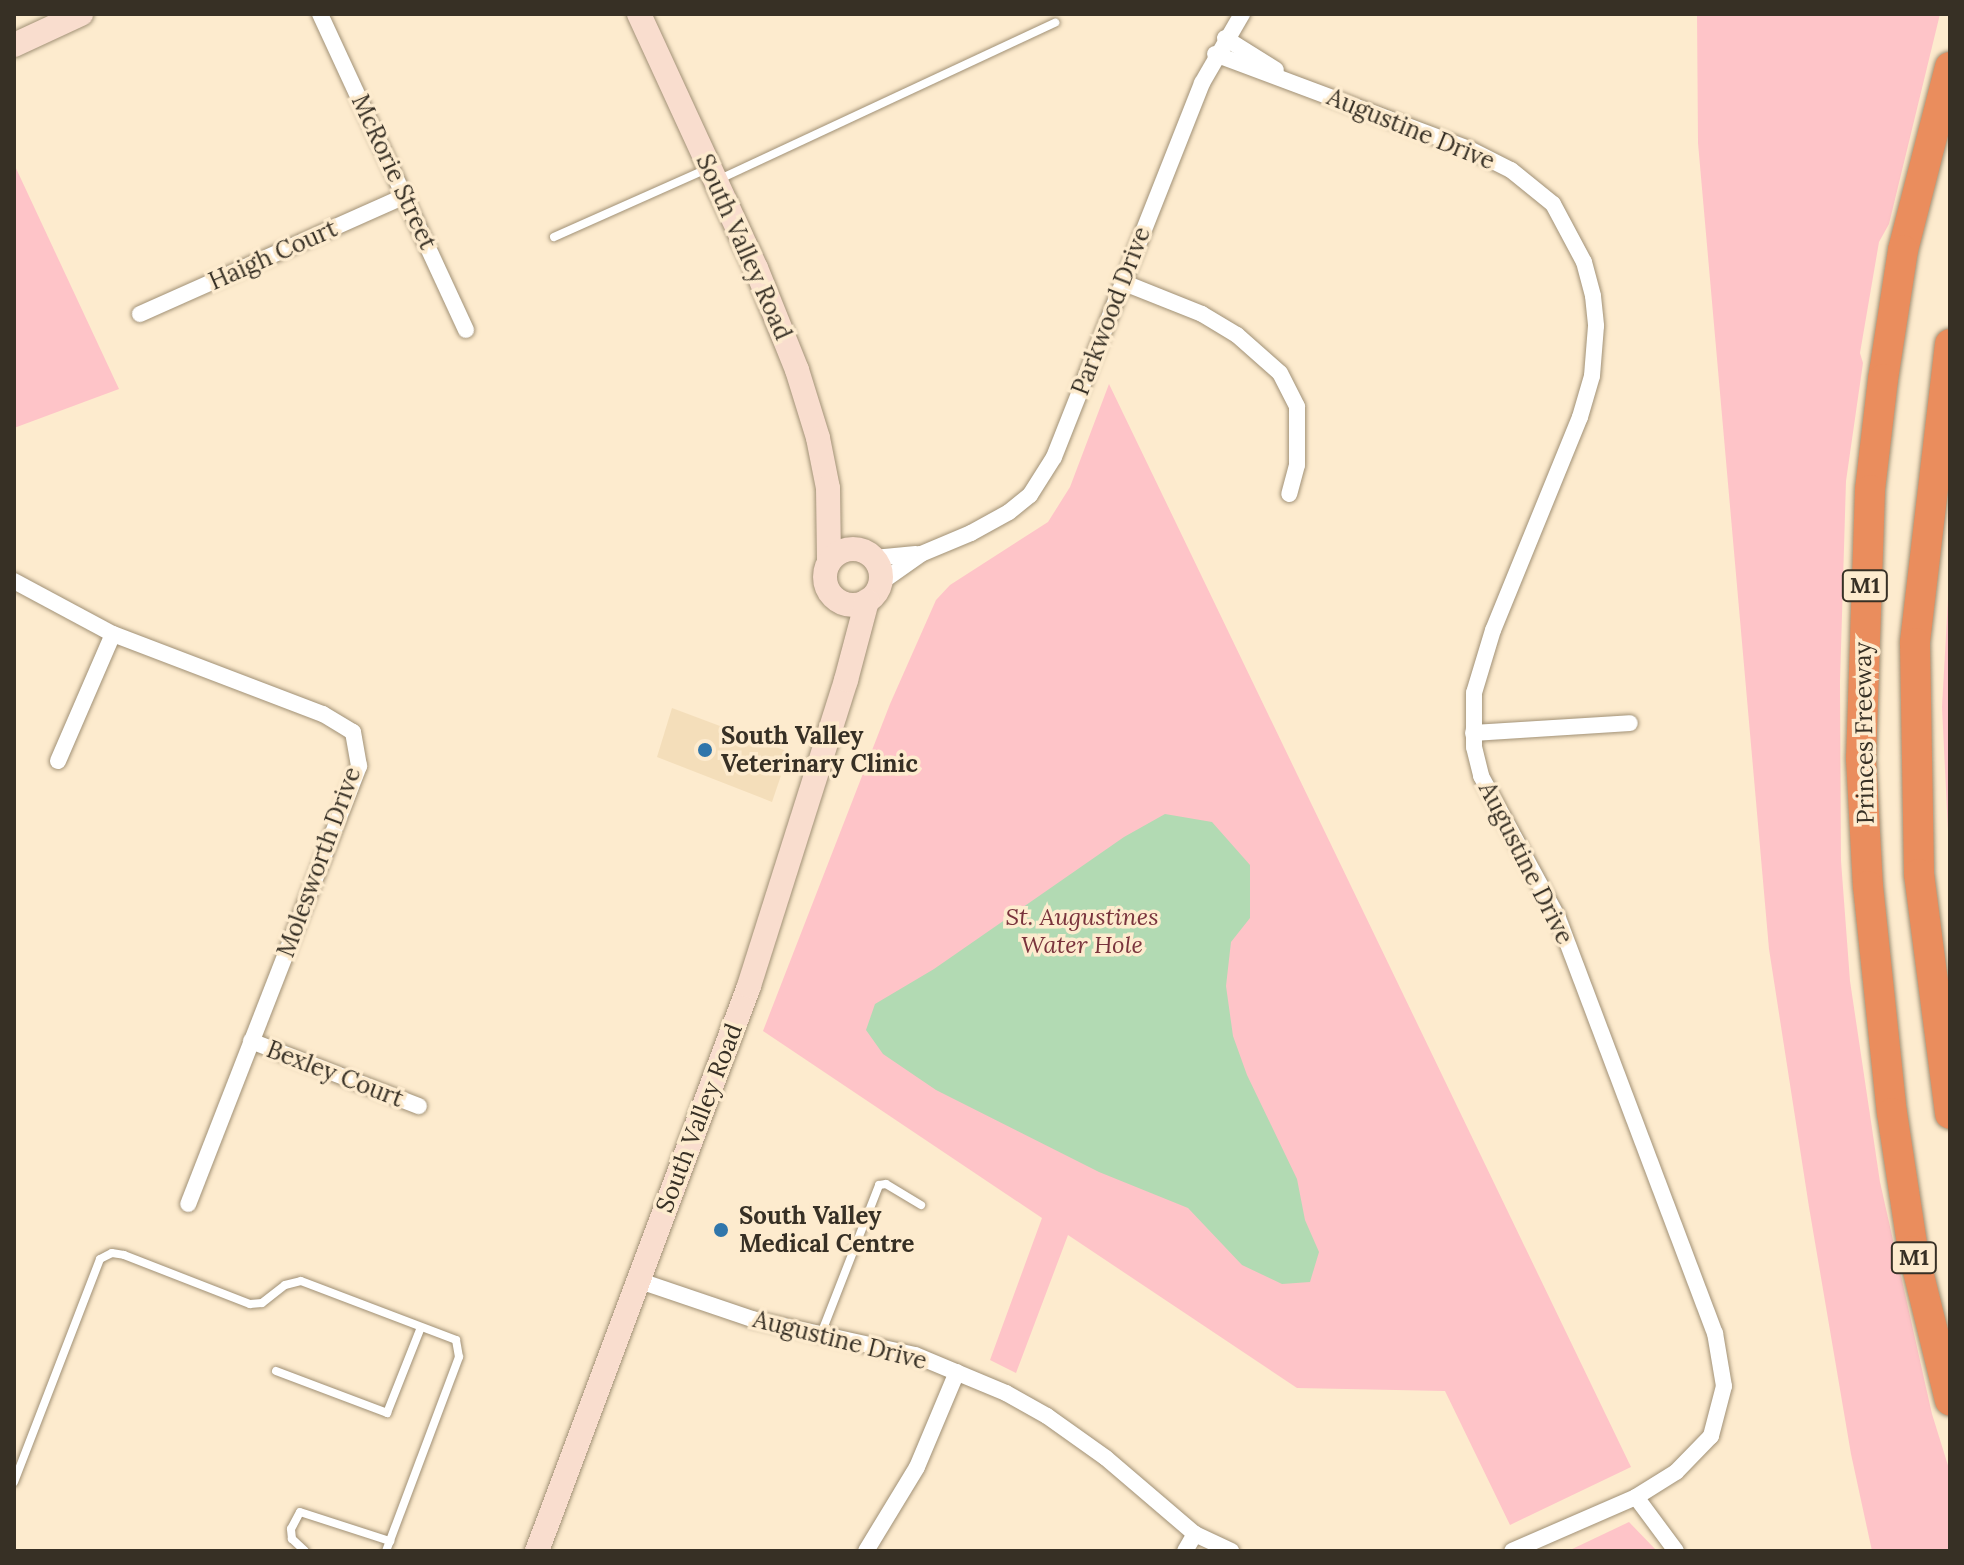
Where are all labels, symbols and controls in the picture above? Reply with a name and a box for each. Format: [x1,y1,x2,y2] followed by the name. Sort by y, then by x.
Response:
[1323,82,1499,176] street label: Augustine Drive
[346,90,442,254] street label: McRorie Street
[690,150,798,344] street label: South Valley Road
[204,214,342,296] street label: Haigh Court
[1066,223,1156,399] street label: Parkwood Drive
[1841,568,1889,604] road number: M1
[1848,642,1880,824] street label: Princes Freeway
[721,722,918,778] place label: South Valley Veterinary Clinic
[696,741,714,759] marker: South Valley Veterinary Clinic
[271,763,367,961] street label: Molesworth Drive
[1473,777,1579,949] street label: Augustine Drive
[1005,903,1159,959] park label: St. Augustines Water Hole
[650,1019,748,1217] street label: South Valley Road
[263,1035,407,1113] street label: Bexley Court
[739,1202,914,1258] place label: South Valley Medical Centre
[710,1219,732,1241] marker: South Valley Medical Centre
[1890,1240,1938,1276] road number: M1
[750,1304,930,1376] street label: Augustine Drive

